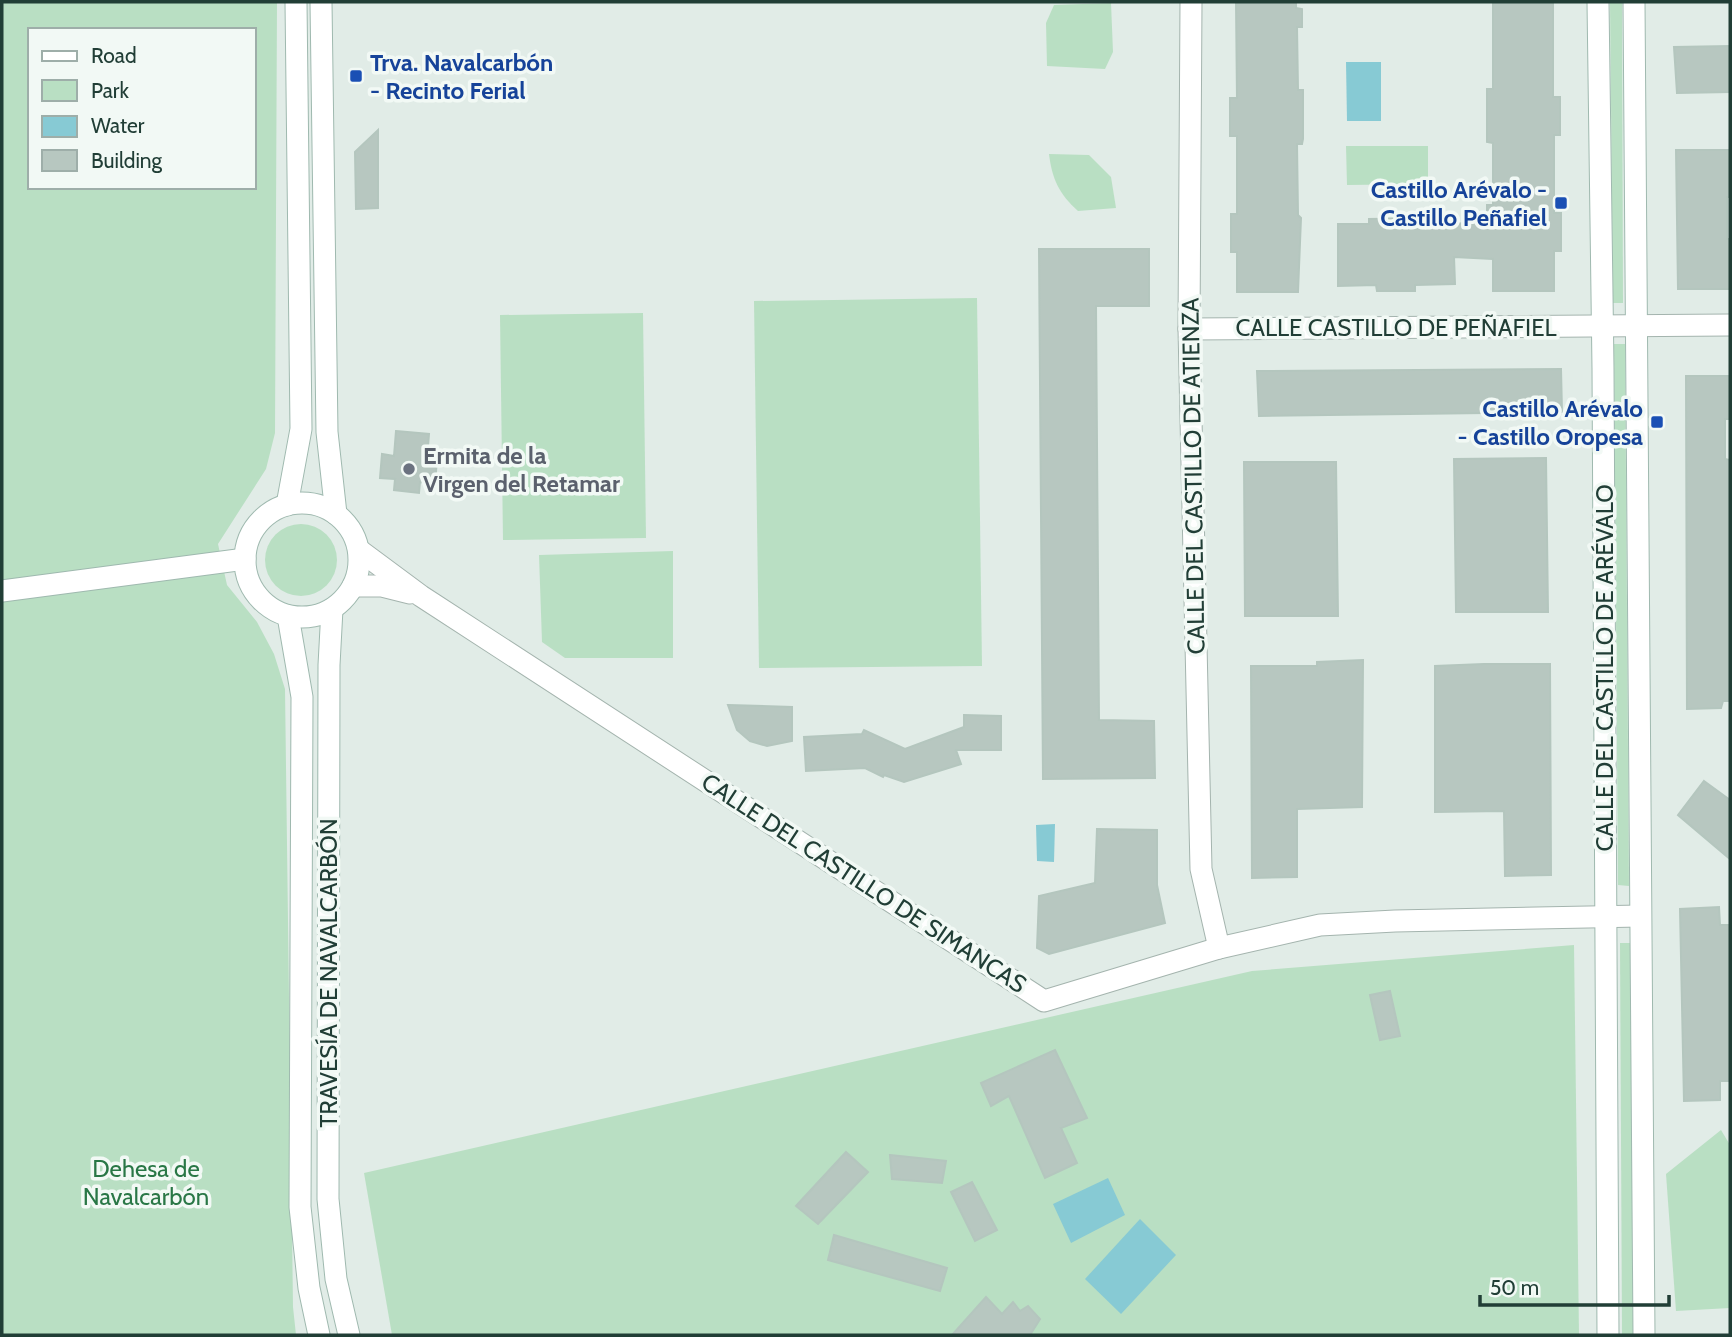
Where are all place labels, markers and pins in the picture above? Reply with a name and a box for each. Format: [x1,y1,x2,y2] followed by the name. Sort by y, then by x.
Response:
[370,48,553,105] place label: Trva. Navalcarbón - Recinto Ferial
[348,68,364,84] marker: Trva. Navalcarbón - Recinto Ferial
[1371,175,1547,232] place label: Castillo Arévalo - Castillo Peñafiel
[1553,195,1569,211] marker: Castillo Arévalo - Castillo Peñafiel
[1458,394,1643,451] place label: Castillo Arévalo - Castillo Oropesa
[1649,414,1665,430] marker: Castillo Arévalo - Castillo Oropesa
[423,441,620,498] place label: Ermita de la Virgen del Retamar
[401,461,417,477] marker: Ermita de la Virgen del Retamar

